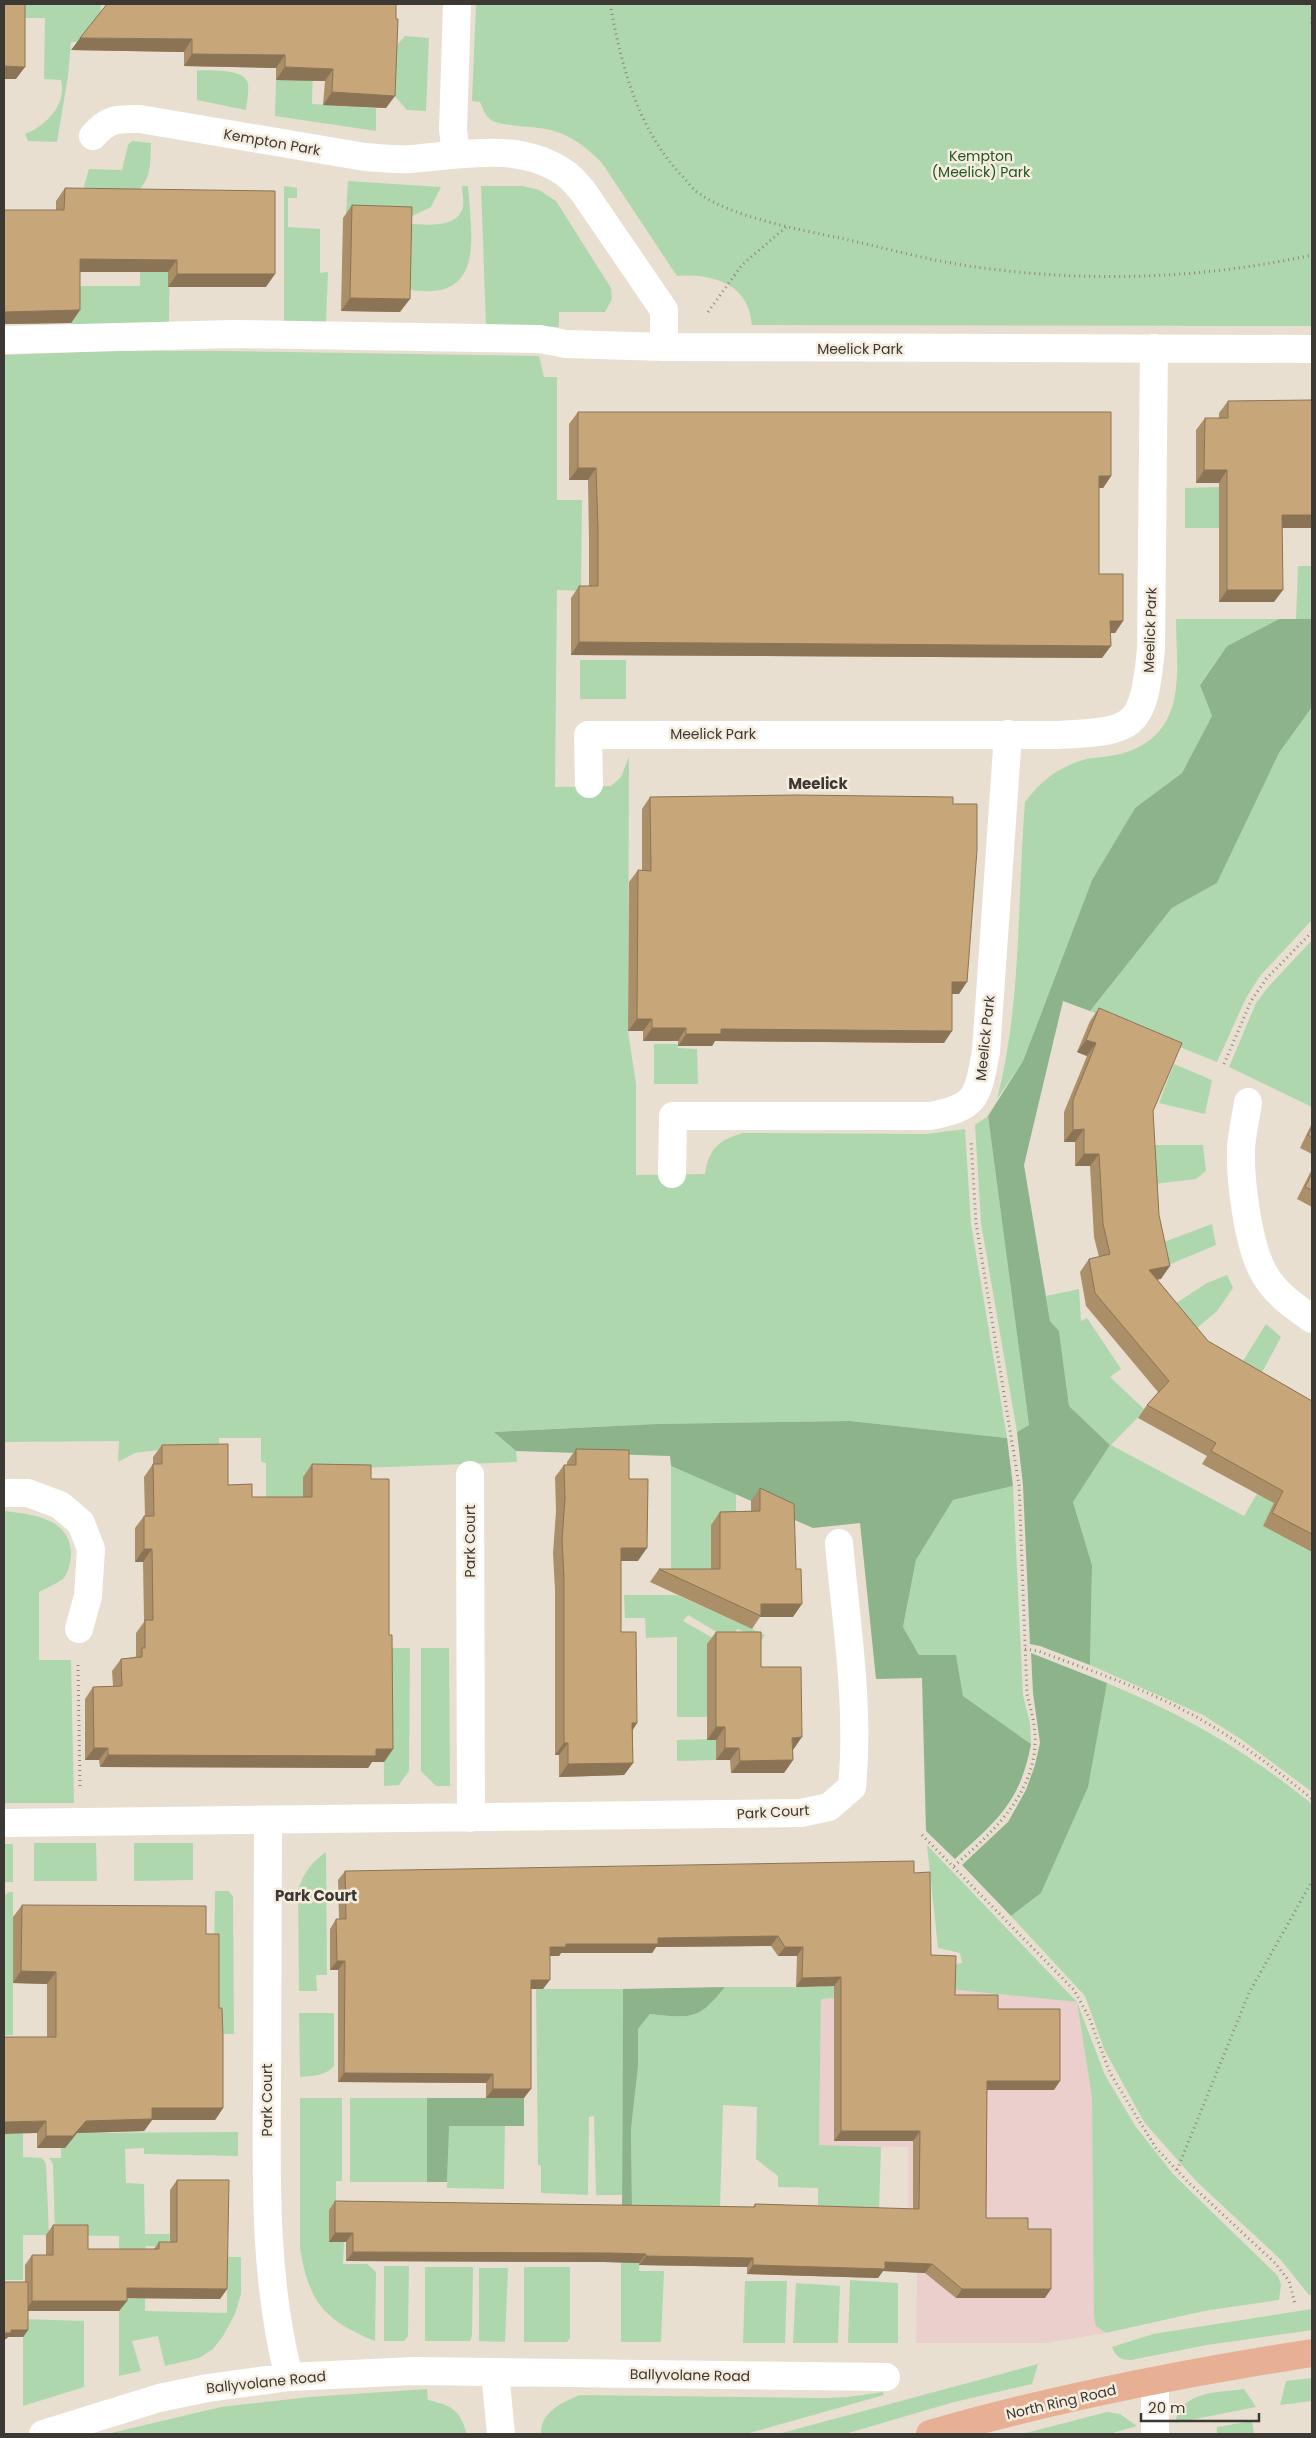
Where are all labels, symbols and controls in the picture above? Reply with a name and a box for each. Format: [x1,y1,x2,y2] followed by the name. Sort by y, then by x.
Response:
[222,124,323,160] street label: Kempton Park
[932,146,1031,182] park label: Kempton (Meelick) Park
[817,339,904,359] street label: Meelick Park
[1139,586,1162,673] street label: Meelick Park
[670,724,757,744] street label: Meelick Park
[788,773,848,794] district label: Meelick
[971,994,1000,1082] street label: Meelick Park
[460,1505,480,1577] street label: Park Court
[736,1800,810,1824] street label: Park Court
[275,1885,357,1906] district label: Park Court
[257,2064,277,2136] street label: Park Court
[630,2364,750,2386] street label: Ballyvolane Road
[205,2366,327,2398] street label: Ballyvolane Road
[1004,2380,1118,2424] street label: North Ring Road
[1141,2390,1258,2422] scale bar
[1148,2397,1186,2418] text: 20 m

